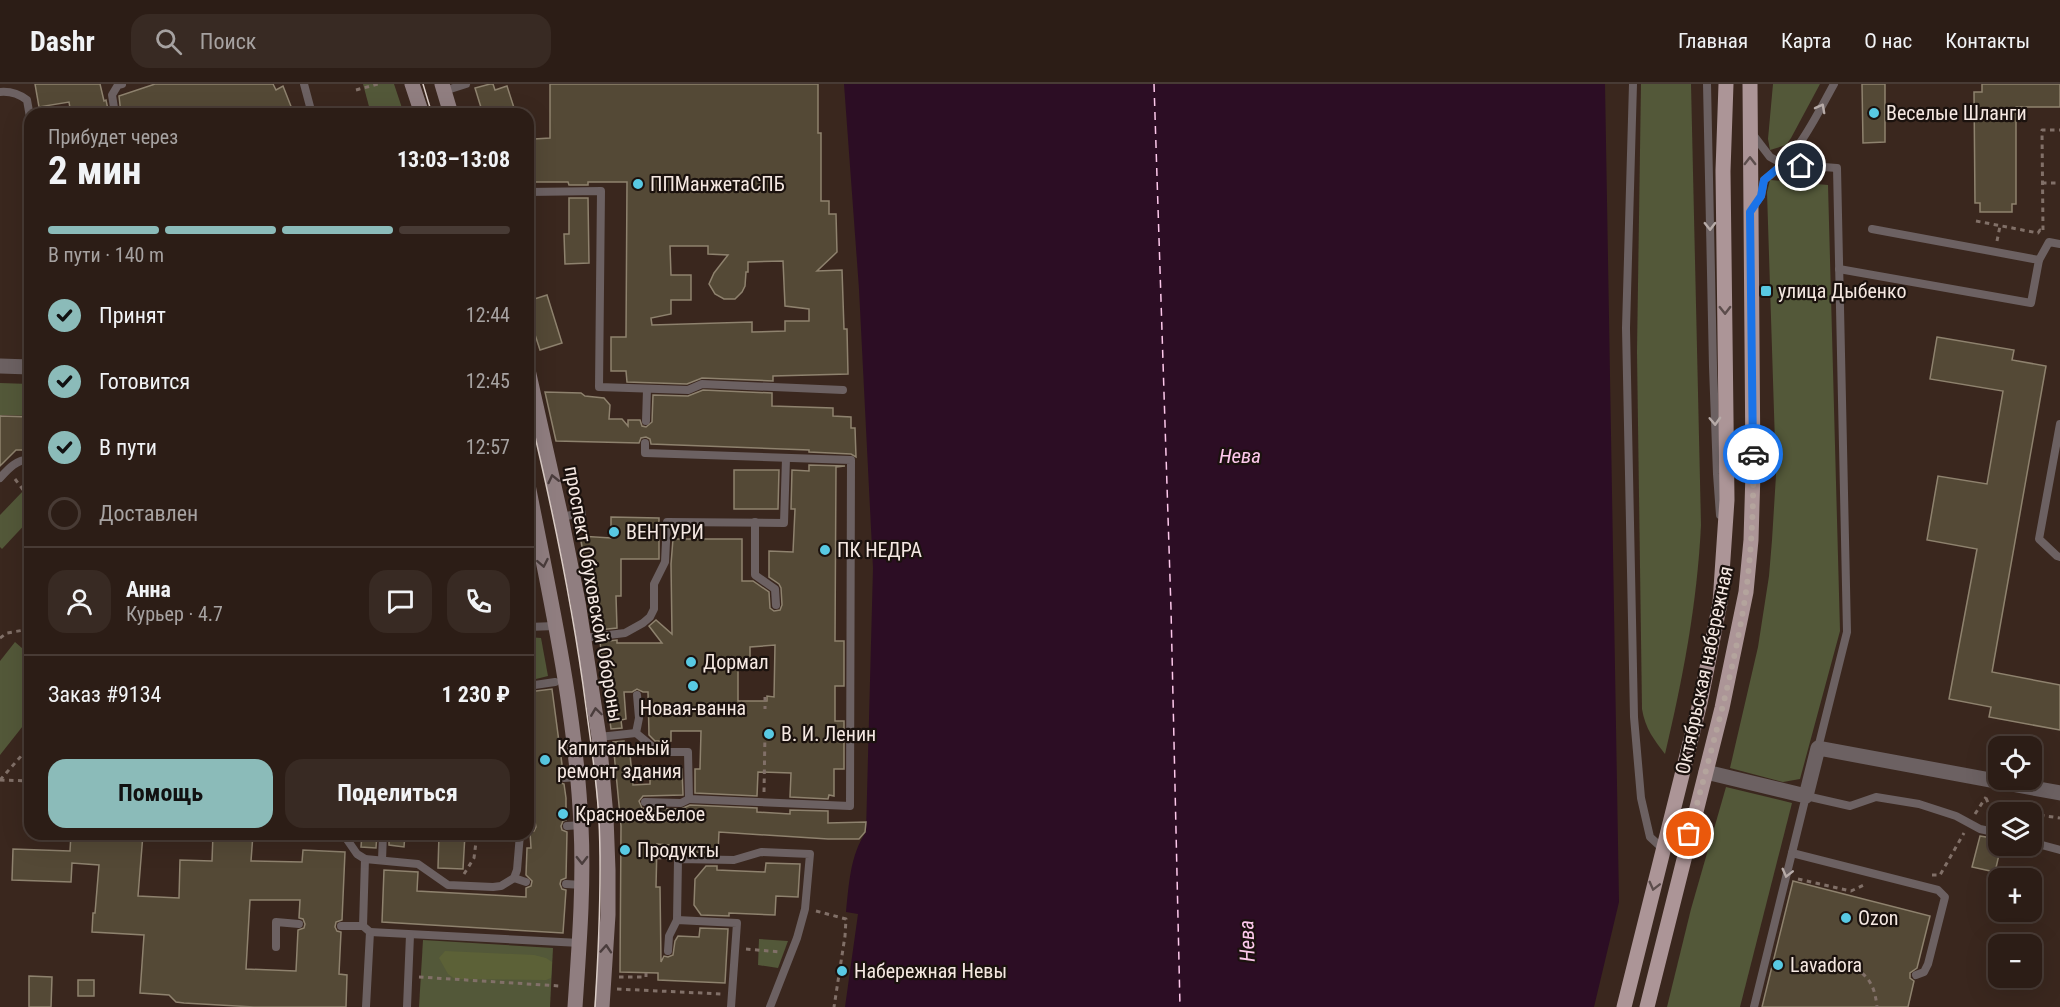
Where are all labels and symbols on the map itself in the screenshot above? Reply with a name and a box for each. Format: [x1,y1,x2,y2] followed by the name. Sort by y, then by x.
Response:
[1886,101,2027,125] place label: Веселые Шланги
[1814,103,1825,114] one-way arrow
[1867,106,1881,120] marker: Веселые Шланги
[1775,140,1826,191] pin
[1744,156,1756,165] one-way arrow
[650,172,785,196] place label: ППМанжетаСПБ
[631,177,645,191] marker: ППМанжетаСПБ
[1703,222,1716,231] one-way arrow
[1778,279,1906,303] place label: улица Дыбенко
[1759,284,1773,298] marker: улица Дыбенко
[1719,306,1731,315] one-way arrow
[1708,417,1721,426] one-way arrow
[1723,424,1783,484] courier
[1219,444,1261,468] water label: Нева
[560,464,628,724] street label: проспект Обуховской Обороны
[547,475,560,485] one-way arrow
[626,520,704,544] place label: ВЕНТУРИ
[607,525,621,539] marker: ВЕНТУРИ
[837,538,922,562] place label: ПК НЕДРА
[818,543,832,557] marker: ПК НЕДРА
[536,558,549,568] one-way arrow
[1670,564,1738,776] street label: Октябрьская набережная
[703,650,769,674] place label: Дормал
[684,655,698,669] marker: Дормал
[686,679,700,693] marker: Новая-ванна
[640,696,746,720] place label: Новая-ванна
[590,708,602,717] one-way arrow
[781,722,876,746] place label: В. И. Ленин
[762,727,776,741] marker: В. И. Ленин
[557,736,682,783] place label: Капитальный ремонт здания
[538,753,552,767] marker: Капитальный ремонт здания
[575,802,705,826] place label: Красное&Белое
[556,807,570,821] marker: Красное&Белое
[1663,808,1714,859] pin
[637,838,719,862] place label: Продукты
[618,843,632,857] marker: Продукты
[576,856,588,865] one-way arrow
[1782,868,1795,878] one-way arrow
[1649,880,1662,890] one-way arrow
[1858,906,1898,930] place label: Ozon
[1839,911,1853,925] marker: Ozon
[1234,919,1260,963] water label: Нева
[600,944,613,953] one-way arrow
[1790,953,1862,977] place label: Lavadora
[1771,958,1785,972] marker: Lavadora
[854,959,1007,983] place label: Набережная Невы
[835,964,849,978] marker: Набережная Невы

